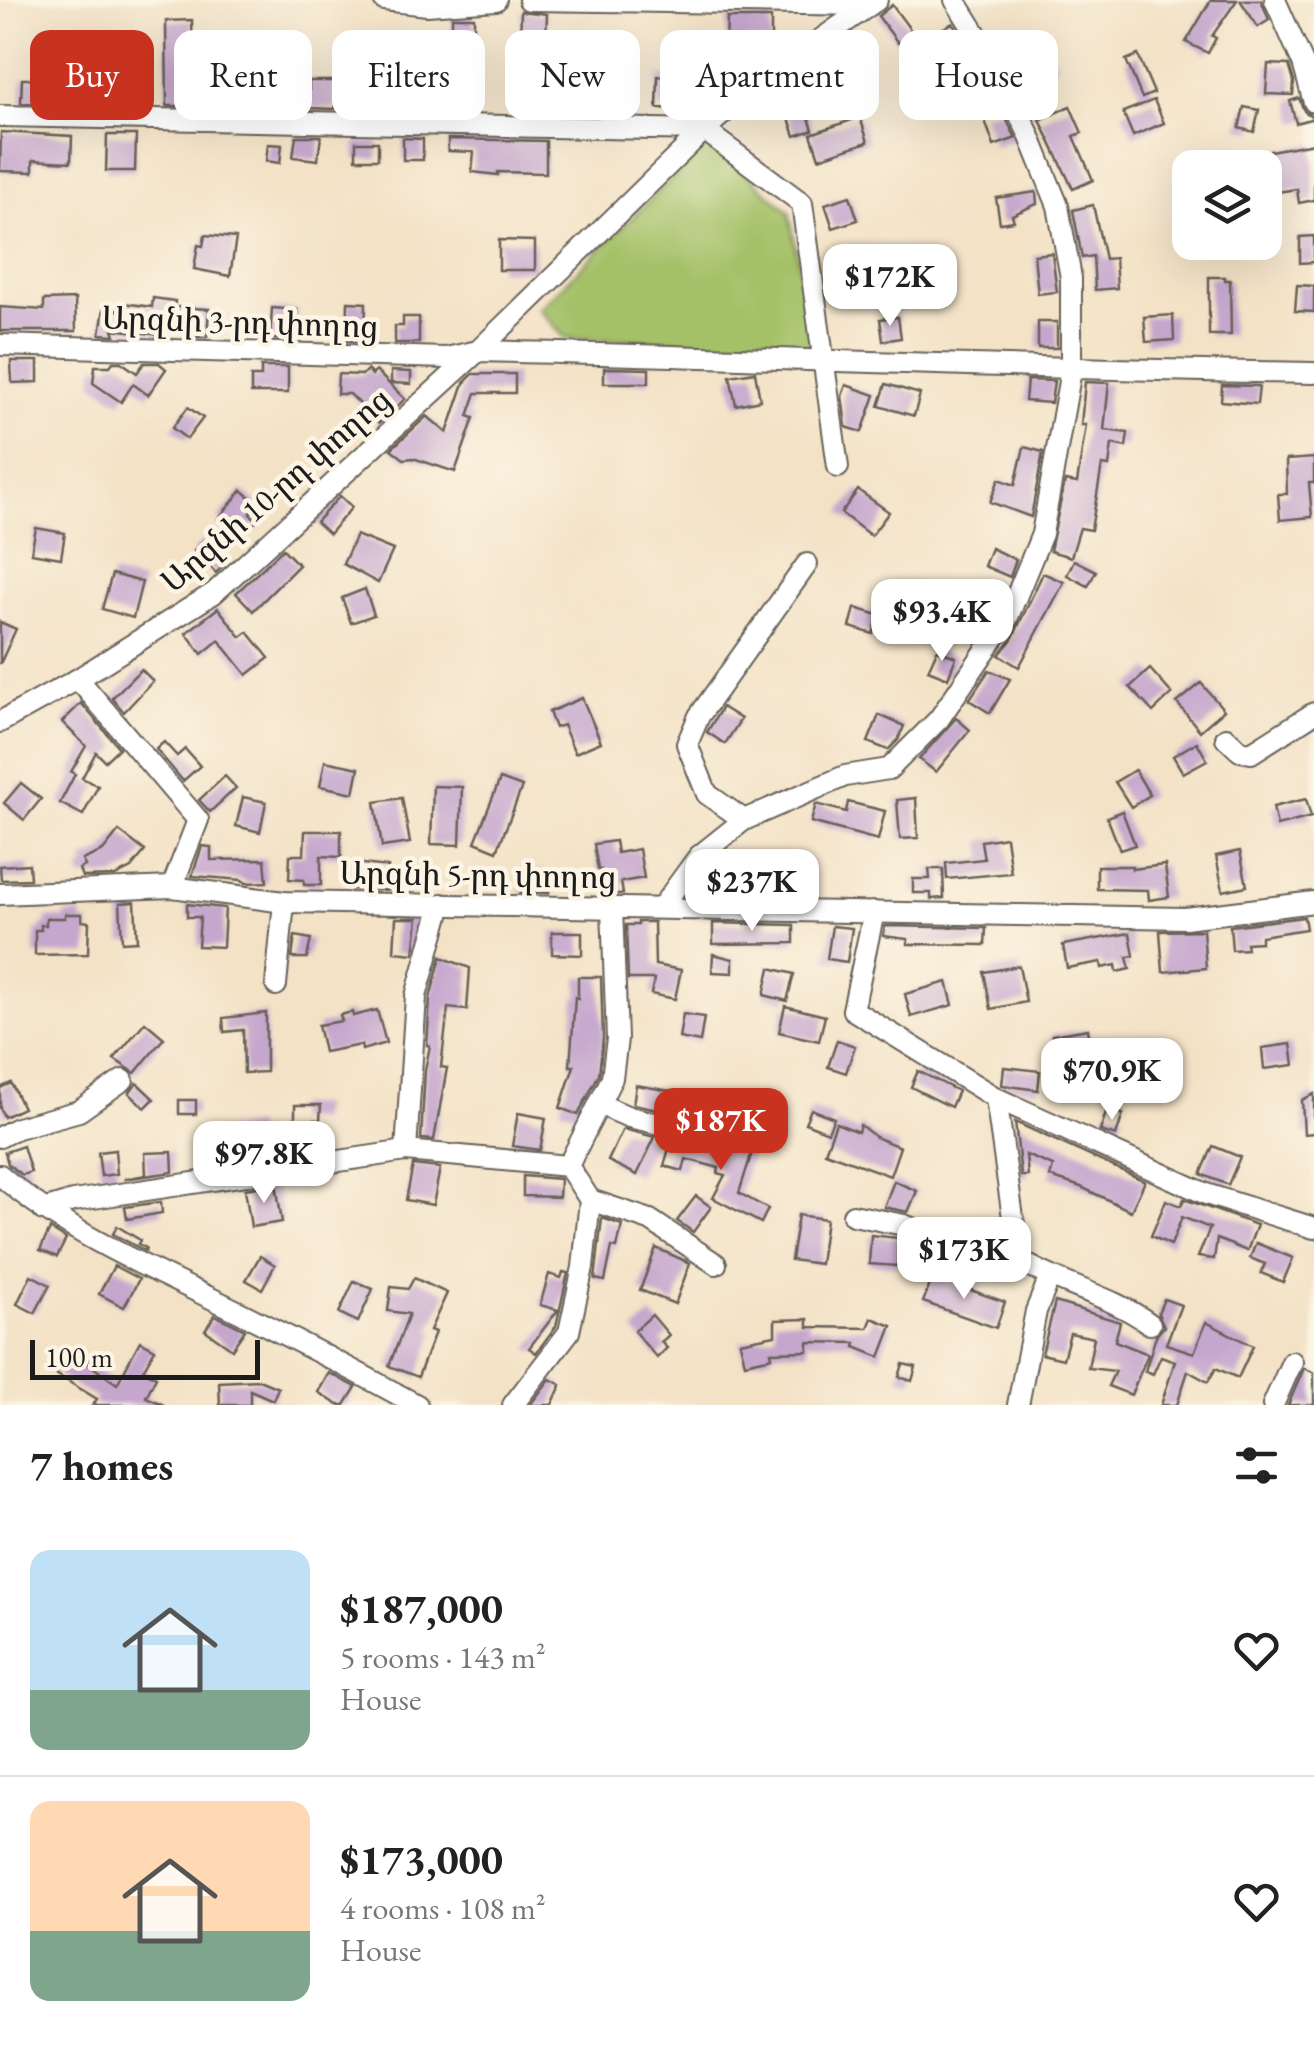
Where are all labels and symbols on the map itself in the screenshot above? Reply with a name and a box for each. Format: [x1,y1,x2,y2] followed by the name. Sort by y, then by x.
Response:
[820,244,960,329] pin: $172K
[101,296,379,348] street label: Արզնի 3-րդ փողոց
[152,378,400,602] street label: Արզնի 10-րդ փողոց
[861,579,1023,664] pin: $93.4K
[682,849,822,934] pin: $237K
[339,852,617,898] street label: Արզնի 5-րդ փողոց
[1031,1038,1193,1123] pin: $70.9K
[651,1088,791,1173] pin: $187K
[183,1121,345,1206] pin: $97.8K
[894,1217,1034,1302] pin: $173K
[30,1335,260,1380] scale bar

